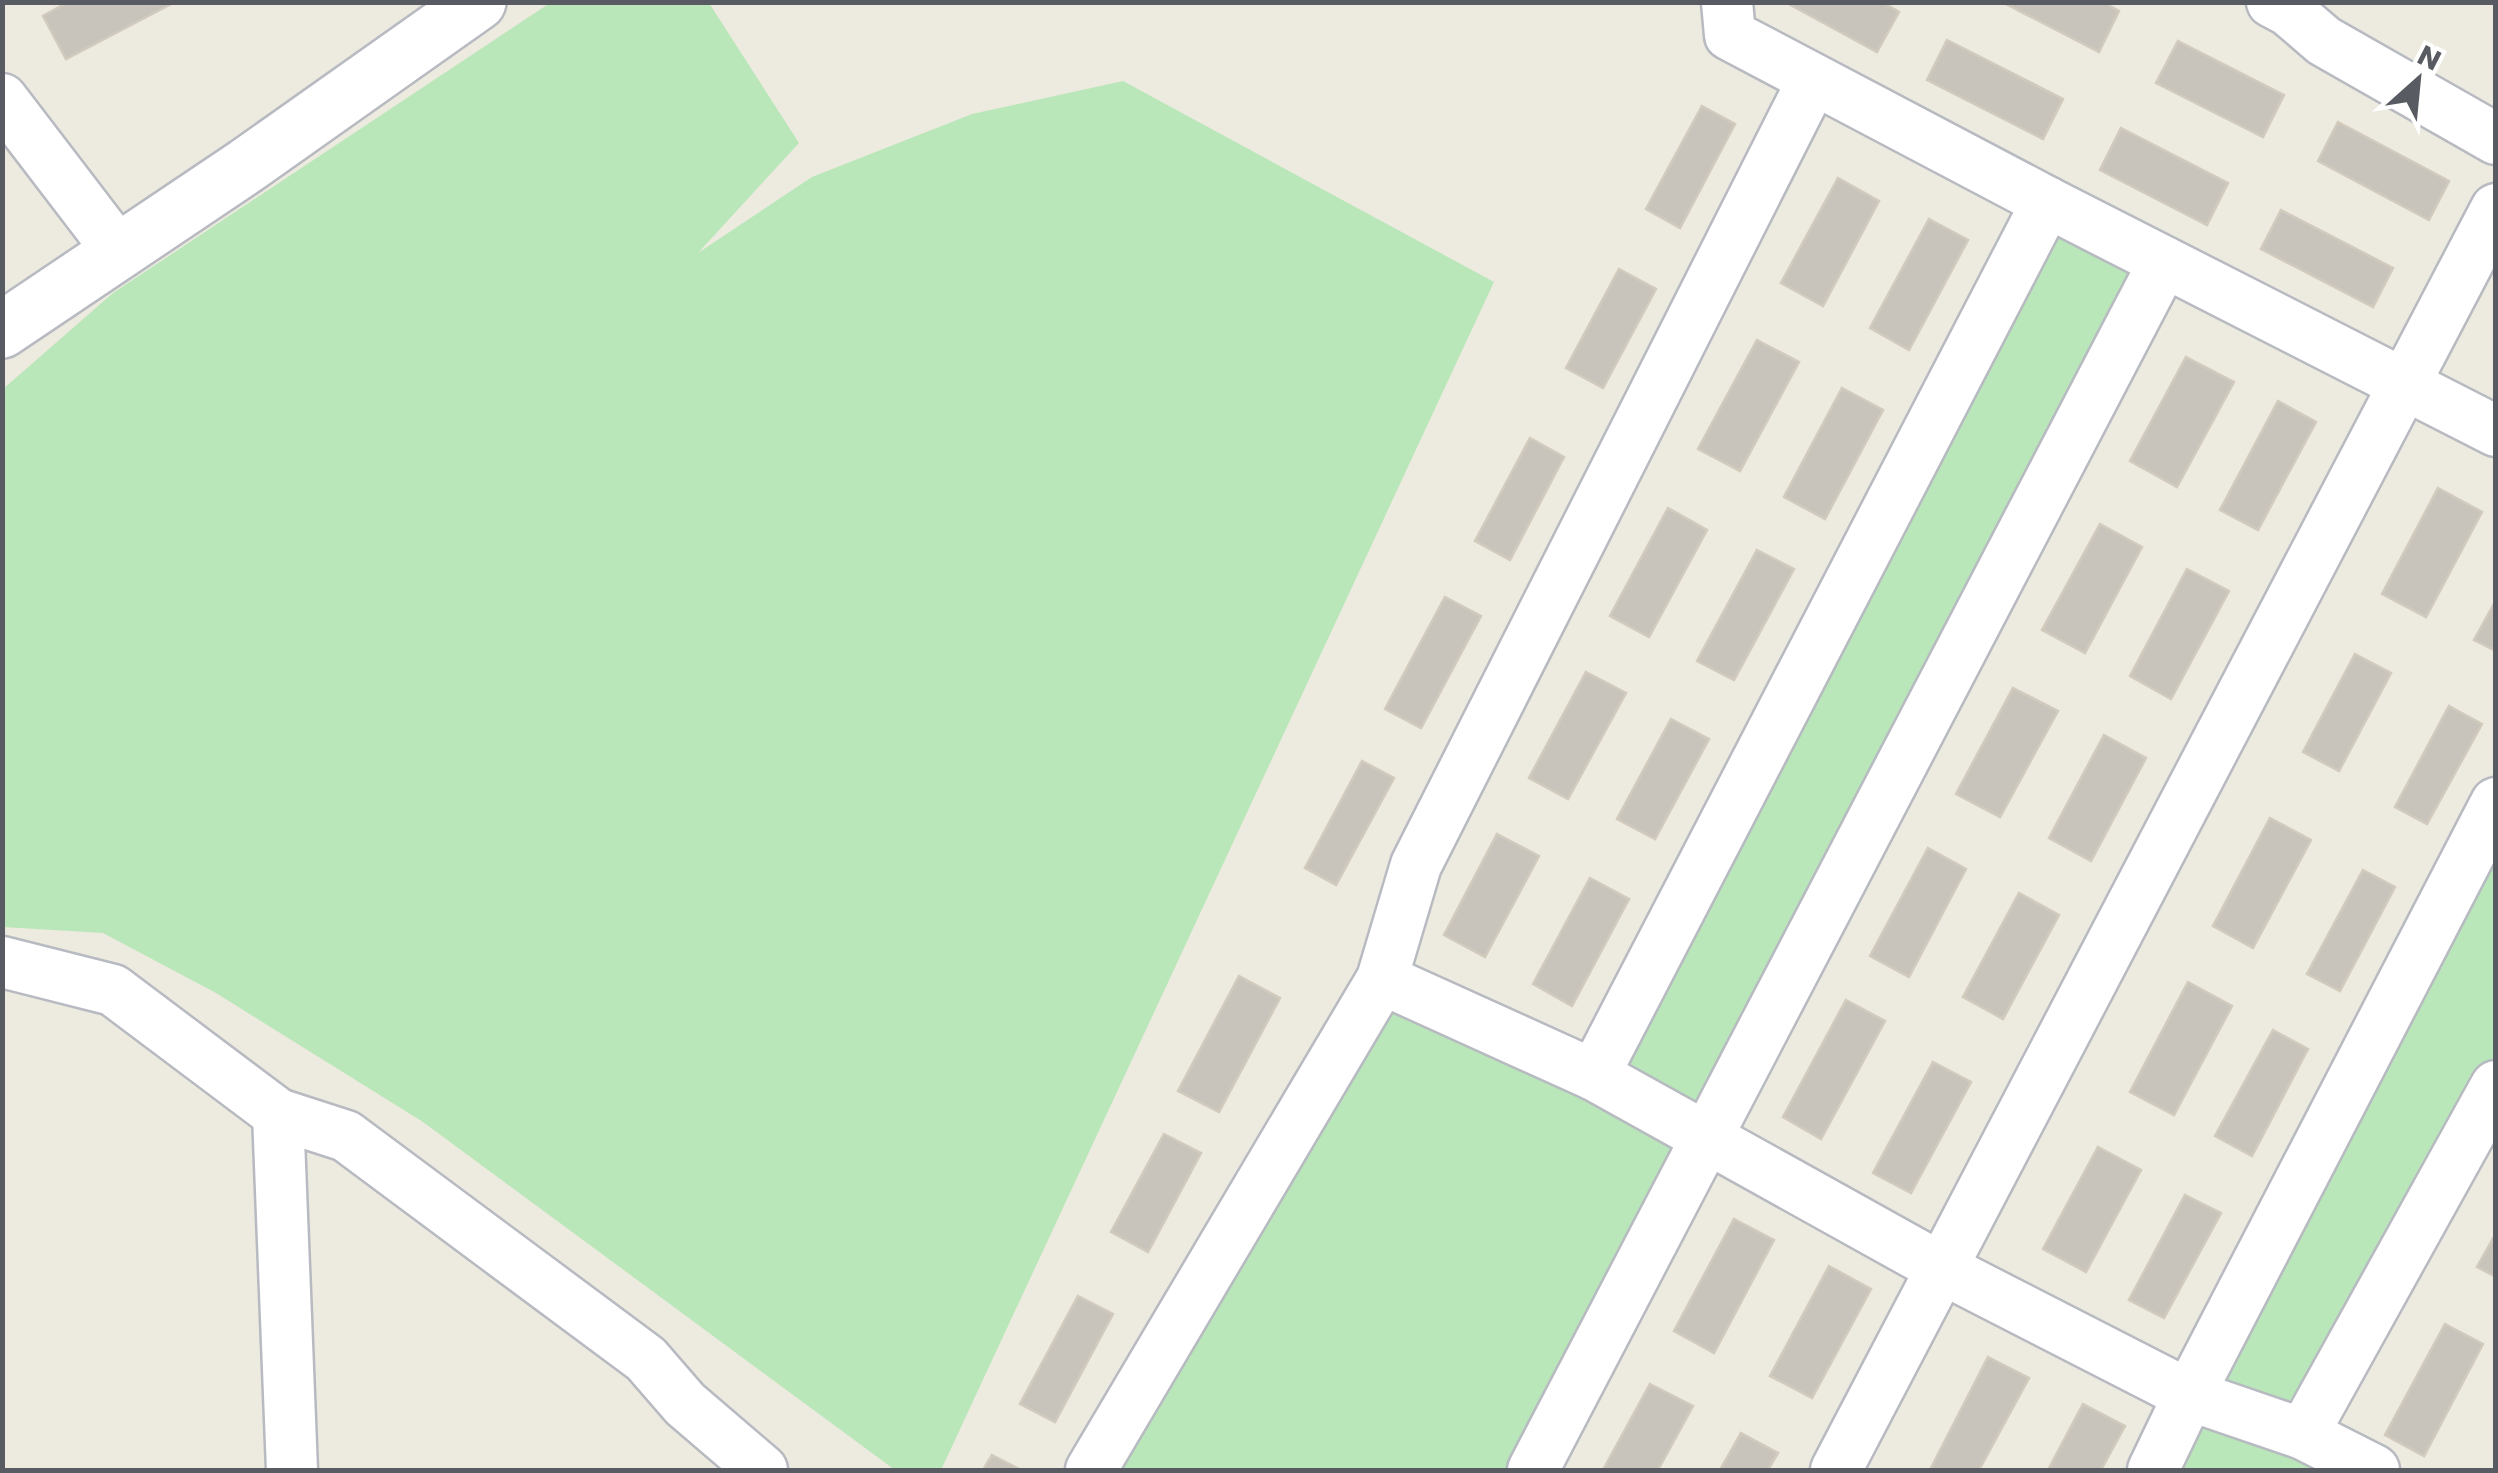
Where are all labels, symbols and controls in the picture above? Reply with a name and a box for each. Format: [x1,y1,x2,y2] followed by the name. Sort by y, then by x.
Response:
[2368,30,2468,130] north arrow
[2411,36,2447,80] text: N

